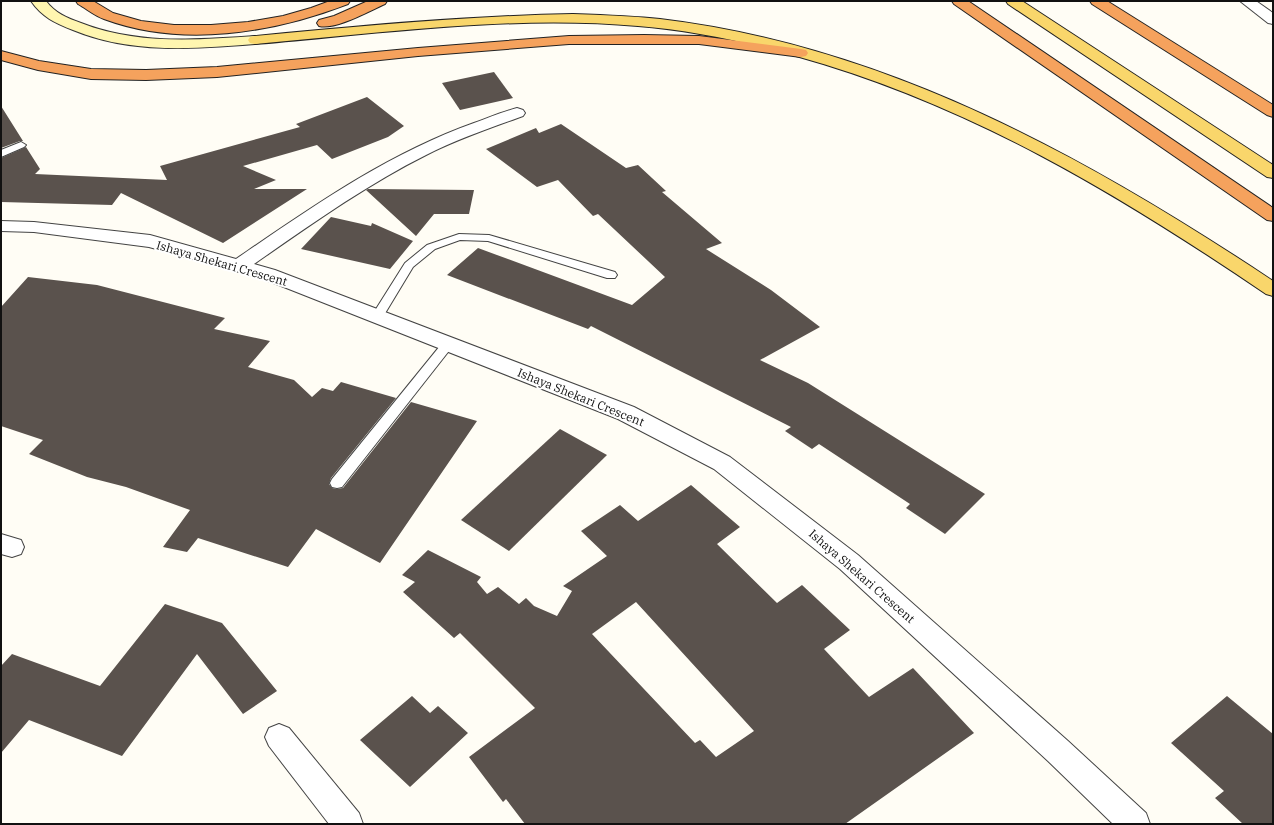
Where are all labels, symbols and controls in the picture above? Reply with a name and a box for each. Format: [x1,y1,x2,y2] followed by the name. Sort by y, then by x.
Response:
[155,237,289,289] street label: Ishaya Shekari Crescent
[515,365,647,429] street label: Ishaya Shekari Crescent
[806,526,918,626] street label: Ishaya Shekari Crescent

